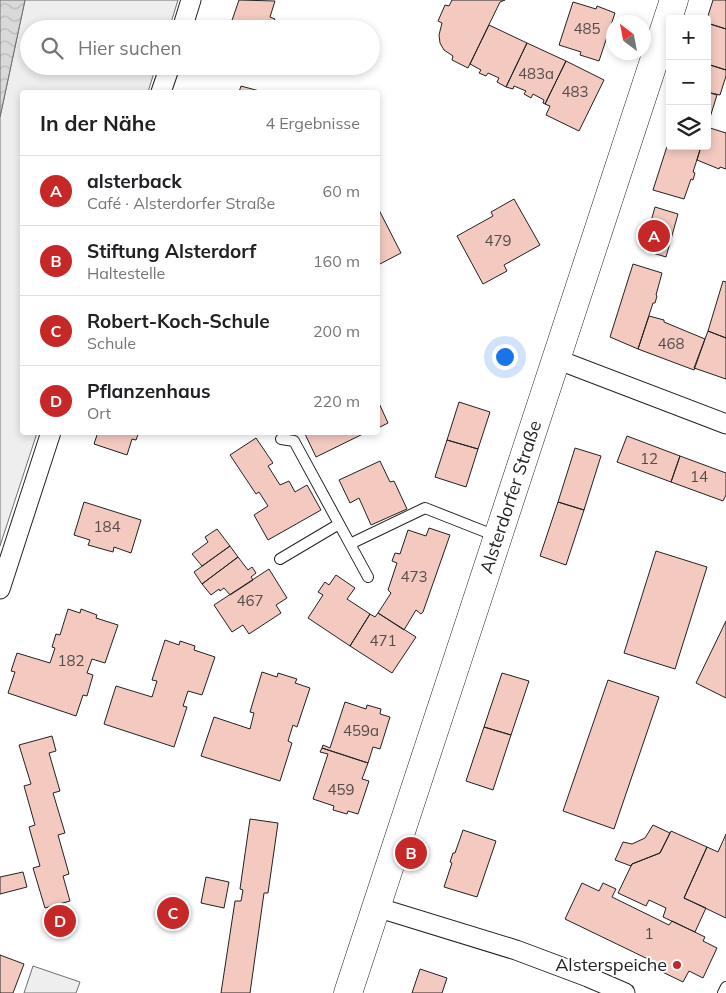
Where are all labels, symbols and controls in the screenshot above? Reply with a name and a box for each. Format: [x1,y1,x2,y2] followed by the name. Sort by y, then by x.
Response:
[606,15,651,60] north arrow
[666,15,711,150] map controls
[666,15,711,60] button: +
[573,19,601,38] house number: 485
[20,20,380,75] search box
[38,34,66,62] icon: search
[78,36,182,60] text: Hier suchen
[666,60,711,105] button: −
[518,64,554,83] house number: 483a
[561,82,589,101] house number: 483
[666,105,711,150] button: layers
[40,110,156,136] text: In der Nähe
[265,113,360,133] text: 4 Ergebnisse
[87,169,182,193] text: alsterback
[50,181,62,201] text: A
[323,181,360,201] text: 60 m
[87,193,275,213] text: Café · Alsterdorfer Straße
[638,217,670,255] pin: A
[484,231,512,250] house number: 479
[87,239,256,263] text: Stiftung Alsterdorf
[50,251,62,271] text: B
[313,251,360,271] text: 160 m
[87,263,165,283] text: Haltestelle
[87,309,270,333] text: Robert-Koch-Schule
[51,321,61,341] text: C
[313,321,360,341] text: 200 m
[87,333,136,353] text: Schule
[657,334,685,353] house number: 468
[492,344,518,370] your location
[87,379,211,403] text: Pflanzenhaus
[50,391,62,411] text: D
[313,391,360,411] text: 220 m
[87,403,111,423] text: Ort
[474,417,546,576] street label: Alsterdorfer Straße
[640,449,658,468] house number: 12
[690,467,708,486] house number: 14
[93,517,121,536] house number: 184
[400,567,428,586] house number: 473
[236,591,264,610] house number: 467
[369,631,397,650] house number: 471
[57,651,85,670] house number: 182
[343,721,379,740] house number: 459a
[327,780,355,799] house number: 459
[395,834,427,872] pin: B
[157,894,189,932] pin: C
[44,902,76,940] pin: D
[644,924,654,943] house number: 1
[555,953,667,976] place label: Alsterspeiche
[671,959,683,971] marker: Alsterspeiche

